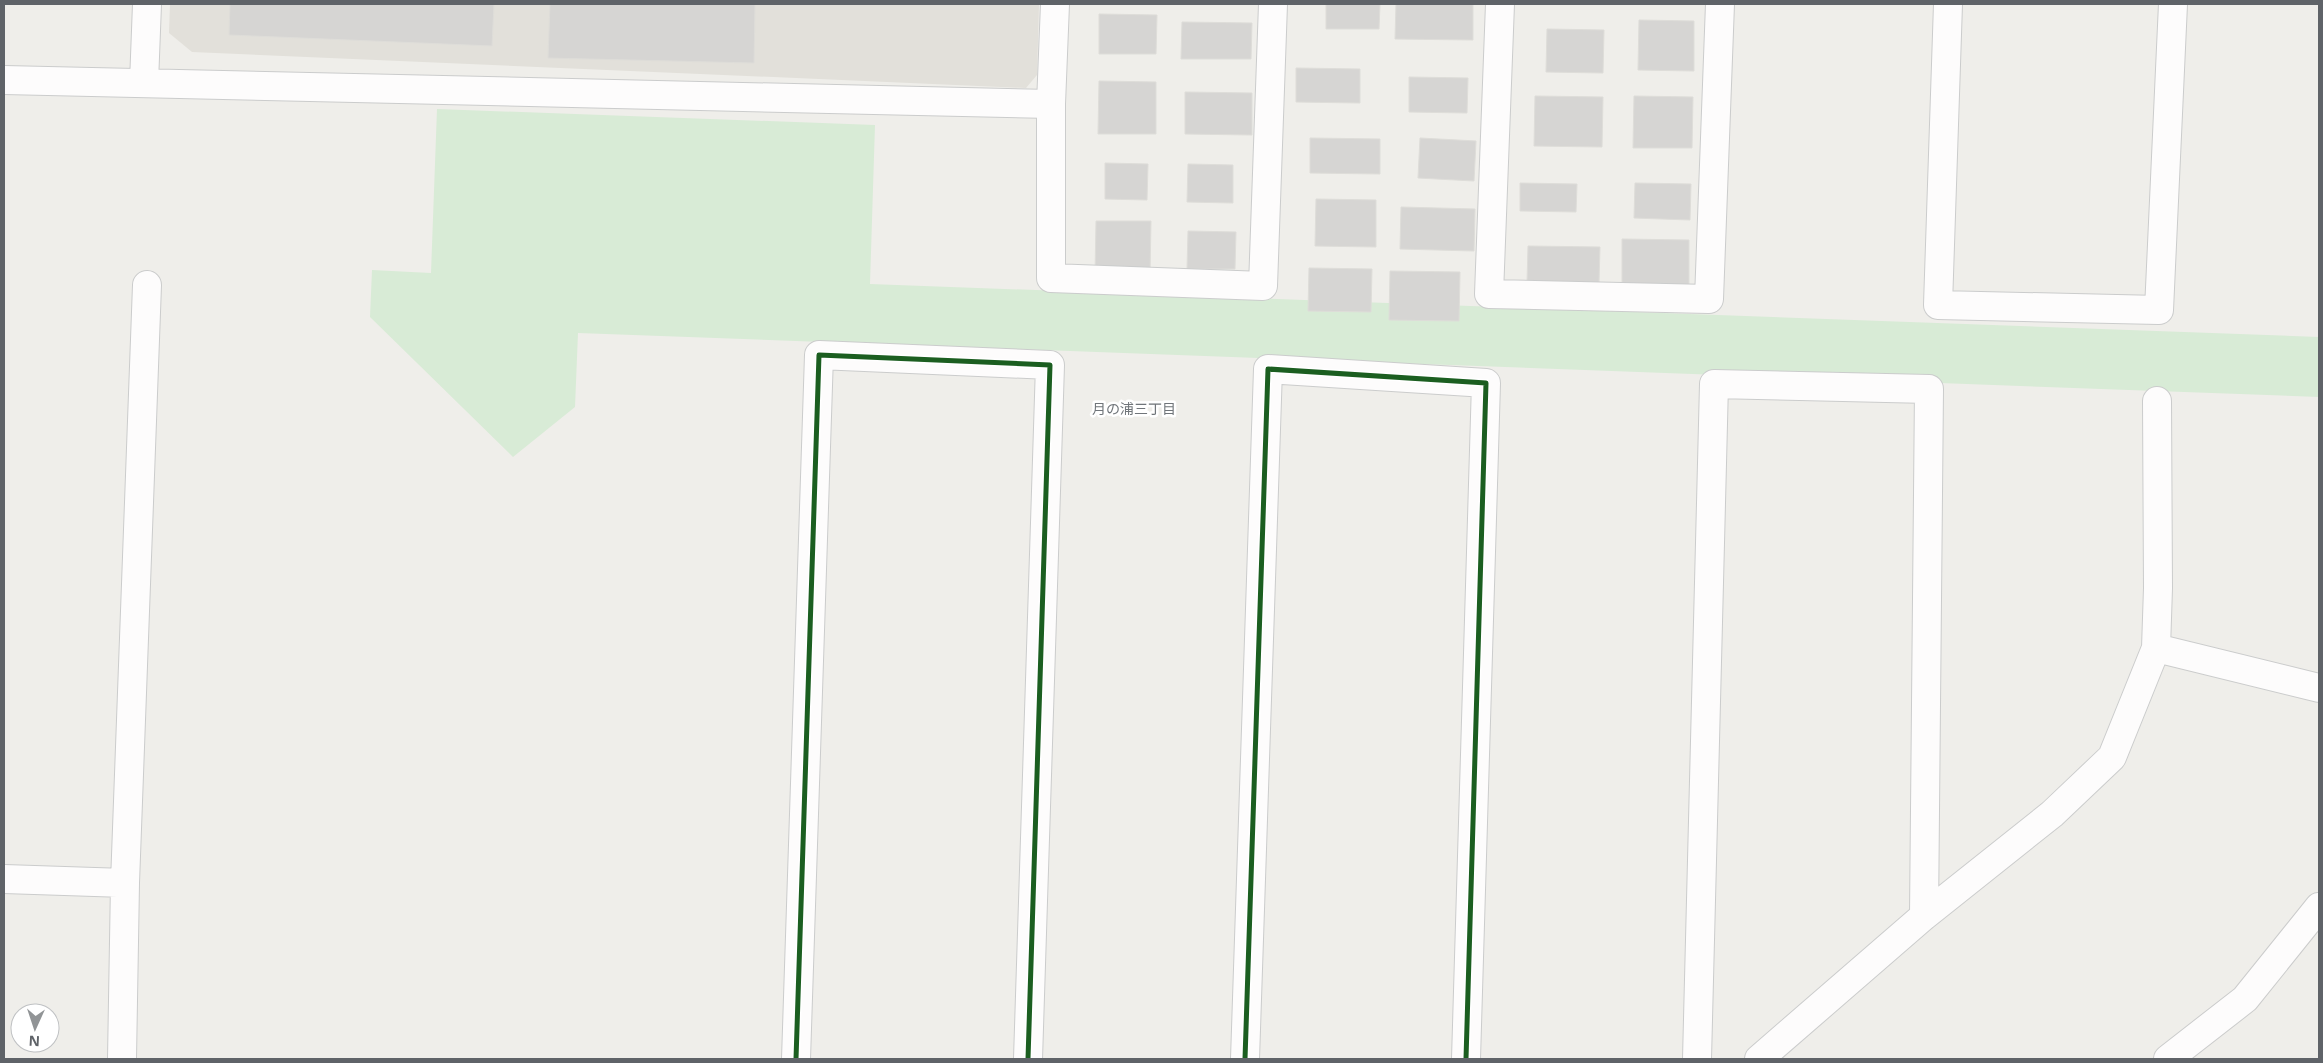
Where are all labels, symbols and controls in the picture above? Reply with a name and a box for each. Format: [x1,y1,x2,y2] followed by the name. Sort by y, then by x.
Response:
[1092,399,1176,418] district label: 月の浦三丁目
[10,1003,60,1053] north arrow
[28,1032,40,1051] text: N

